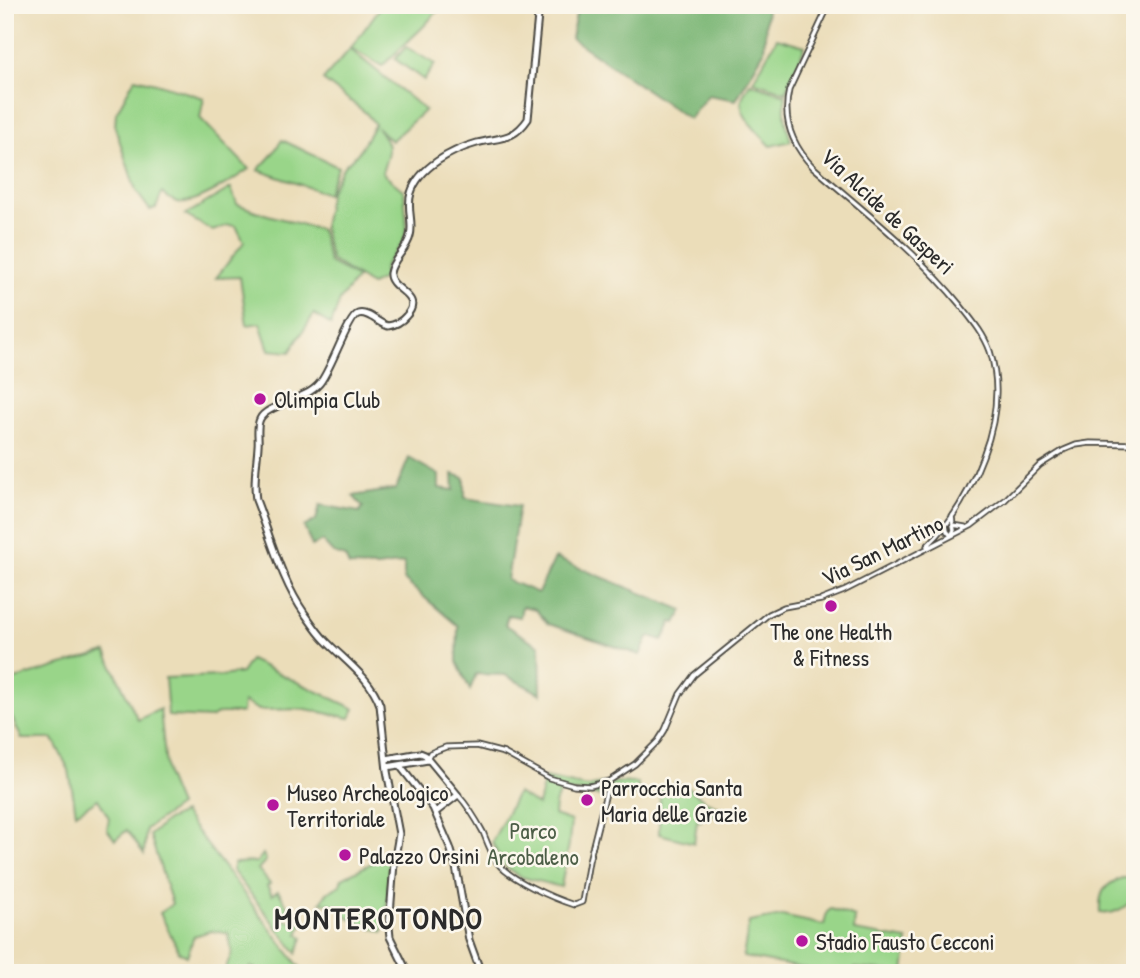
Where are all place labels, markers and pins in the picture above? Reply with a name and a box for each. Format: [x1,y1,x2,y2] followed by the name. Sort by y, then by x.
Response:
[274,384,380,415] place label: Olimpia Club
[252,391,268,407] marker: Olimpia Club
[823,598,839,614] marker: The one Health & Fitness
[770,616,892,673] place label: The one Health & Fitness
[601,772,748,829] place label: Parrocchia Santa Maria delle Grazie
[287,777,449,834] place label: Museo Archeologico Territoriale
[579,792,595,808] marker: Parrocchia Santa Maria delle Grazie
[265,797,281,813] marker: Museo Archeologico Territoriale
[359,840,480,871] place label: Palazzo Orsini
[337,847,353,863] marker: Palazzo Orsini
[816,926,995,957] place label: Stadio Fausto Cecconi
[794,933,810,949] marker: Stadio Fausto Cecconi

